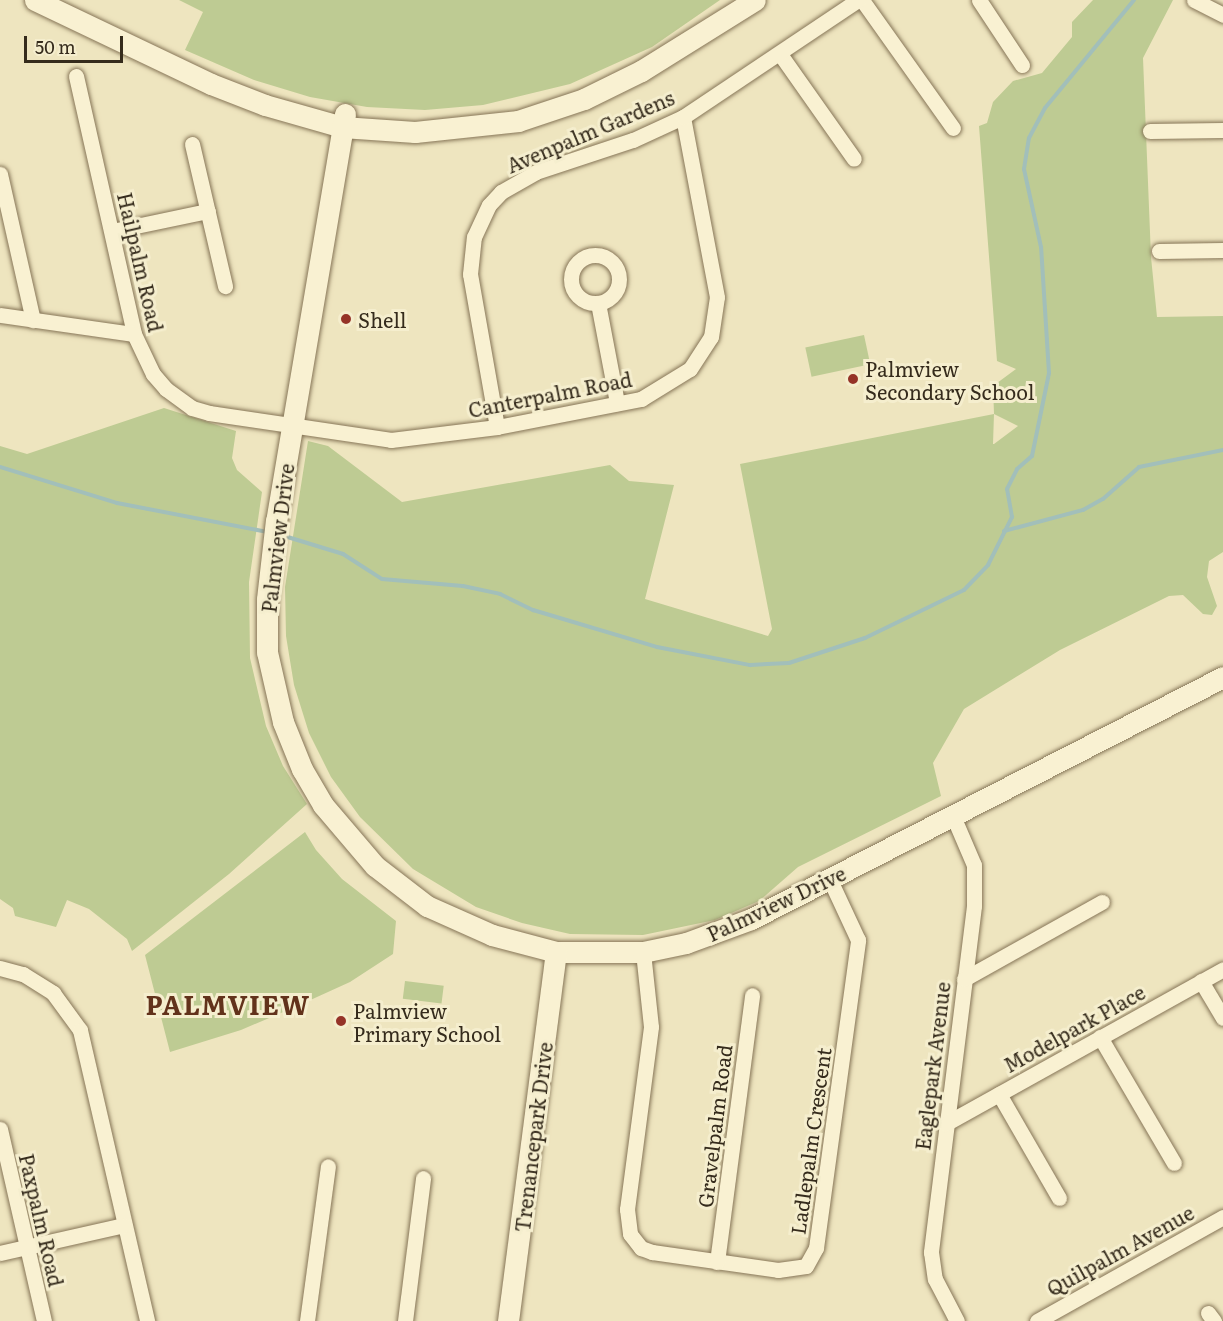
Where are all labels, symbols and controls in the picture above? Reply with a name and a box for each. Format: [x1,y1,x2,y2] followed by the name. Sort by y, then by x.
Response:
[27,24,126,62] scale bar
[35,33,76,60] text: 50 m
[503,85,677,177] street label: Avenpalm Gardens
[113,190,169,334] street label: Hailpalm Road
[358,307,407,331] place label: Shell
[339,312,353,326] marker: Shell
[865,356,1034,403] place label: Palmview Secondary School
[466,366,634,422] street label: Canterpalm Road
[846,372,860,386] marker: Palmview Secondary School
[256,462,298,614] street label: Palmview Drive
[703,860,849,946] street label: Palmview Drive
[999,979,1149,1077] street label: Modelpark Place
[910,980,954,1152] street label: Eaglepark Avenue
[145,988,311,1020] district label: PALMVIEW
[353,998,501,1045] place label: Palmview Primary School
[334,1014,348,1028] marker: Palmview Primary School
[509,1041,557,1233] street label: Trenancepark Drive
[692,1043,736,1209] street label: Gravelpalm Road
[785,1046,835,1236] street label: Ladlepalm Crescent
[15,1151,69,1289] street label: Paxpalm Road
[1042,1200,1198,1300] street label: Quilpalm Avenue

